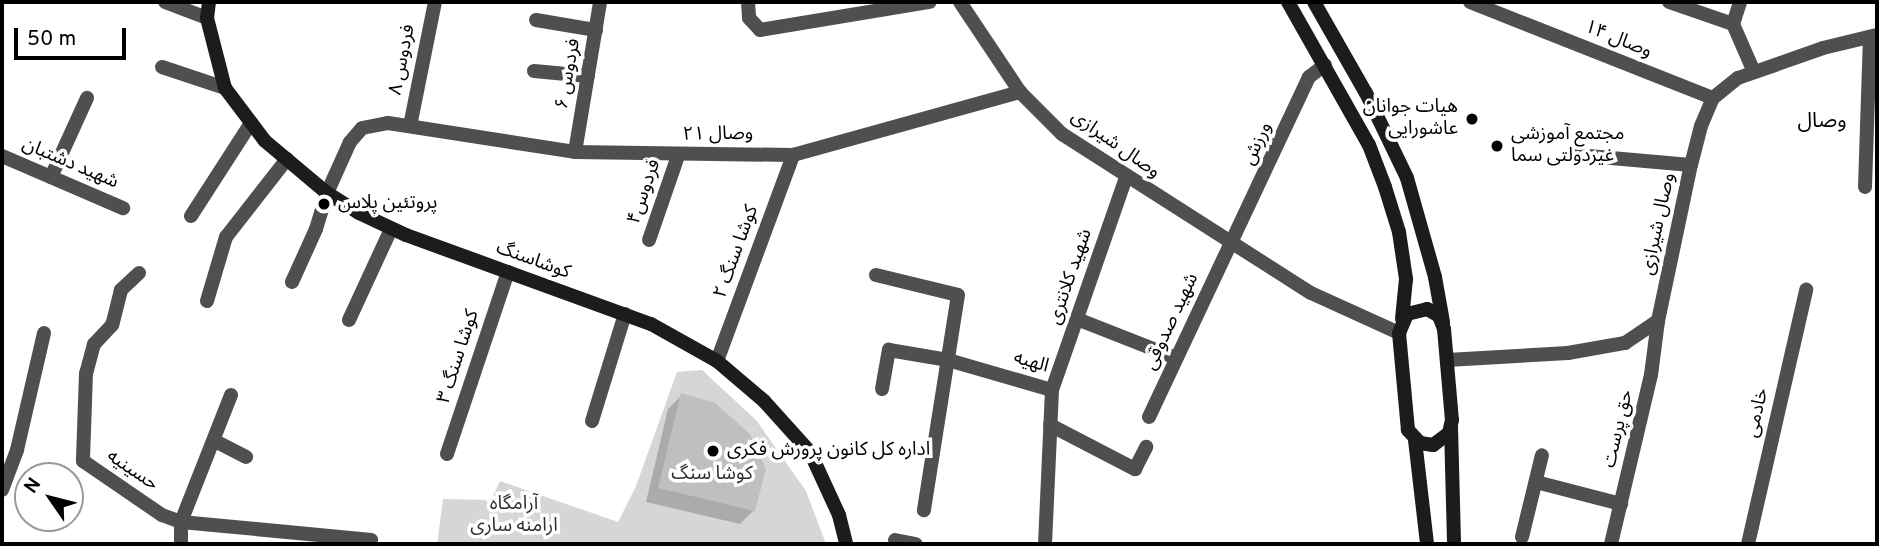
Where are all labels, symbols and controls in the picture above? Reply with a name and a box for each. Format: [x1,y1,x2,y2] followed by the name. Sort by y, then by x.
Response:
[18,14,130,58] scale bar
[1581,16,1655,64] street label: وصال ۱۴
[385,23,421,97] street label: فردوس ۸
[27,26,76,53] text: 50 m
[552,37,586,111] street label: فردوس ۶
[1363,97,1458,141] place label: هیات جوانان عاشورایی
[1066,106,1164,184] street label: وصال شیرازی
[1797,109,1847,135] district label: وصال
[1464,111,1480,127] marker: هیات جوانان عاشورایی
[1238,119,1278,169] street label: ورزش
[683,123,753,147] street label: وصال ۲۱
[1511,124,1624,168] place label: مجتمع آموزشی غیردولتی سما
[18,134,122,194] street label: شهید دشتبان
[1489,138,1505,154] marker: مجتمع آموزشی غیردولتی سما
[623,157,667,227] street label: فردوس۴
[1637,171,1681,277] street label: وصال شیرازی
[338,193,437,215] place label: پروتئین پلاس
[316,196,332,212] marker: پروتئین پلاس
[710,203,764,301] street label: کوشا سنگ ۲
[1044,226,1098,328] street label: شهید کلانتری
[493,237,573,285] street label: کوشاسنگ
[1140,270,1204,374] street label: شهید صدوقی
[433,307,485,407] street label: کوشا سنگ ۳
[1011,347,1051,379] street label: الهیه
[1741,386,1775,440] street label: خادمی
[1599,388,1639,470] street label: حق پرست
[727,440,930,462] place label: اداره کل کانون پرورش فکری
[705,443,721,459] marker: اداره کل کانون پرورش فکری
[102,446,162,496] street label: حسینیه
[14,462,84,532] north arrow
[671,464,753,486] park label: کوشا سنگ
[20,474,47,499] text: N
[470,494,558,538] park label: آرامگاه ارامنه ساری

